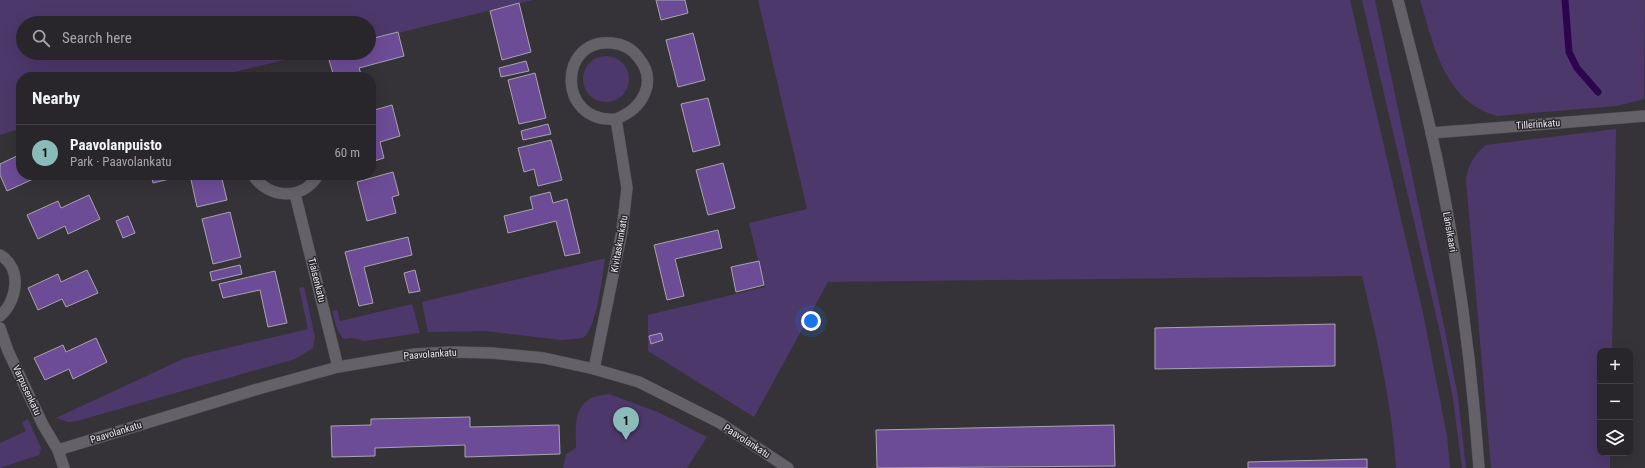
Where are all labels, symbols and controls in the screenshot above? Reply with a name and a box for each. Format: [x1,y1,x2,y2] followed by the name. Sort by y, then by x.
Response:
[16,16,376,60] search box
[30,27,52,49] icon: search
[62,29,132,47] text: Search here
[32,88,80,108] text: Nearby
[1516,117,1561,131] street label: Tillerinkatu
[70,136,162,154] text: Paavolanpuisto
[42,145,48,160] text: 1
[334,145,360,160] text: 60 m
[70,154,172,169] text: Park · Paavolankatu
[1441,211,1459,253] street label: Länsikaari
[609,214,629,273] street label: Kivitaskunkatu
[306,256,328,304] street label: Tiaisenkatu
[801,311,821,331] your location
[403,347,457,361] street label: Paavolankatu
[1597,348,1633,456] map controls
[1597,348,1633,384] button: +
[11,363,43,417] street label: Varpusenkatu
[1597,384,1633,420] button: −
[613,407,639,440] pin: 1
[89,419,143,445] street label: Paavolankatu
[1597,420,1633,456] button: layers
[722,422,772,460] street label: Paavolankatu

